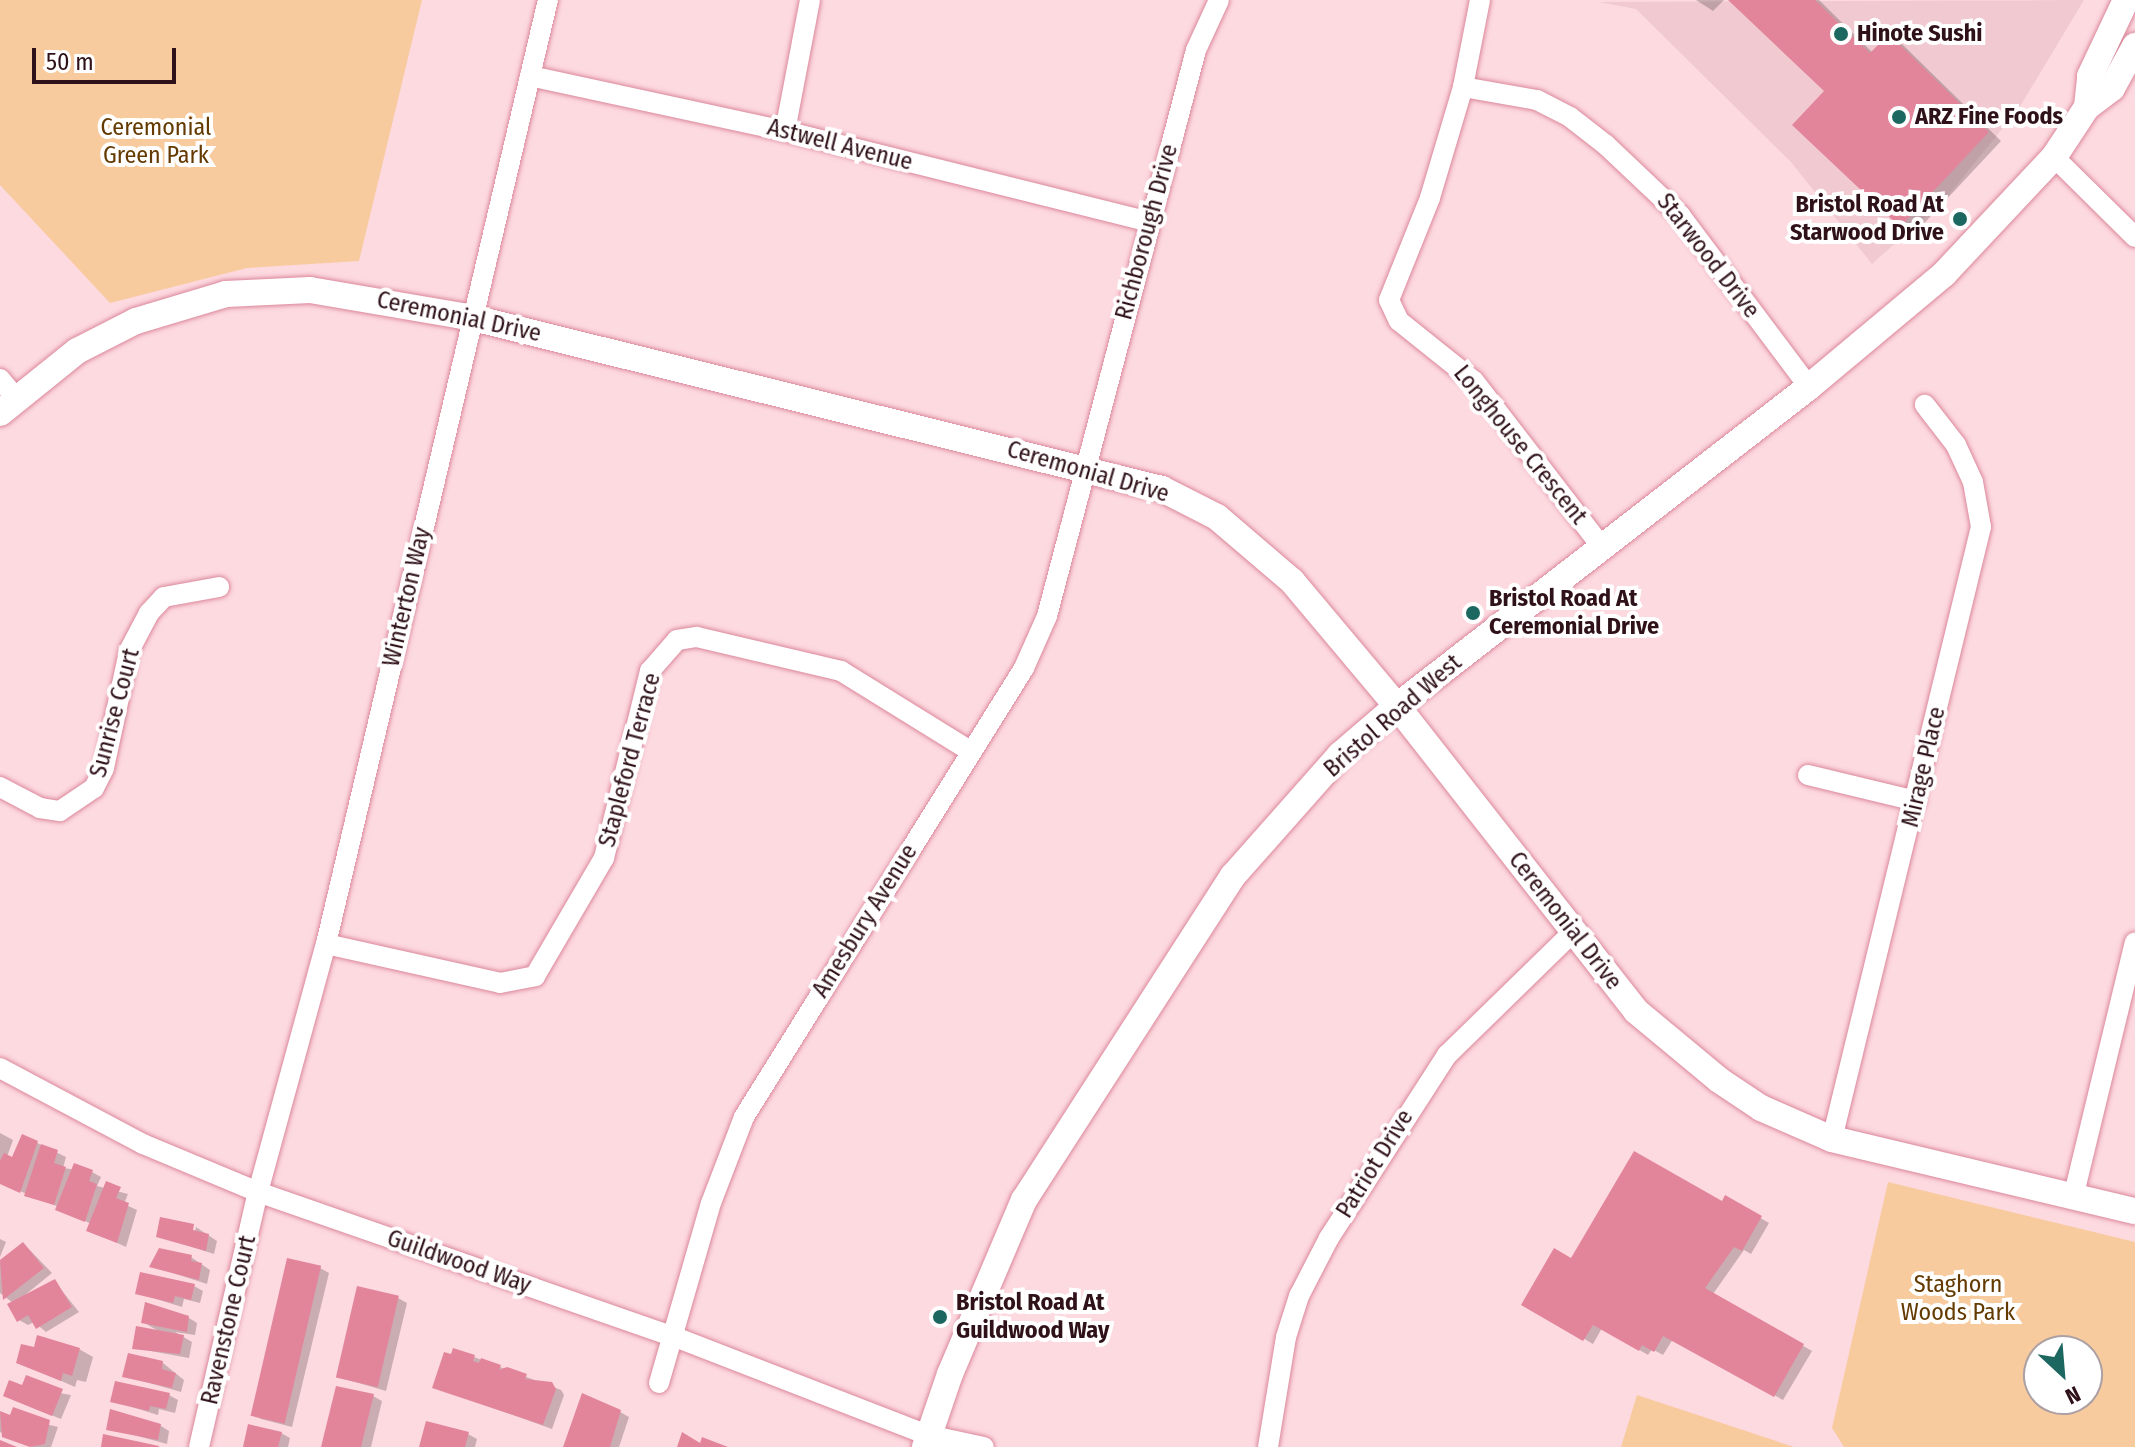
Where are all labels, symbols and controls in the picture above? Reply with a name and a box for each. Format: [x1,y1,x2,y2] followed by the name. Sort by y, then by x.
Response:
[1857,20,1982,48] place label: Hinote Sushi
[1832,25,1850,43] marker: Hinote Sushi
[36,32,180,82] scale bar
[46,48,94,76] text: 50 m
[1915,103,2063,131] place label: ARZ Fine Foods
[1890,108,1908,126] marker: ARZ Fine Foods
[764,113,916,177] street label: Astwell Avenue
[101,114,211,170] park label: Ceremonial Green Park
[1110,141,1184,323] street label: Richborough Drive
[1650,188,1766,324] street label: Starwood Drive
[1790,191,1944,247] place label: Bristol Road At Starwood Drive
[1951,210,1969,228] marker: Bristol Road At Starwood Drive
[374,286,544,348] street label: Ceremonial Drive
[1447,360,1593,530] street label: Longhouse Crescent
[1004,435,1172,509] street label: Ceremonial Drive
[377,525,437,669] street label: Winterton Way
[1489,585,1659,641] place label: Bristol Road At Ceremonial Drive
[1464,604,1482,622] marker: Bristol Road At Ceremonial Drive
[84,645,146,781] street label: Sunrise Court
[1318,648,1468,784] street label: Bristol Road West
[593,670,667,850] street label: Stapleford Terrace
[1896,704,1952,830] street label: Mirage Place
[806,839,924,1003] street label: Amesbury Avenue
[1502,846,1628,996] street label: Ceremonial Drive
[1330,1105,1420,1223] street label: Patriot Drive
[383,1224,535,1300] street label: Guildwood Way
[196,1233,262,1407] street label: Ravenstone Court
[1901,1271,2015,1327] park label: Staghorn Woods Park
[956,1289,1109,1345] place label: Bristol Road At Guildwood Way
[931,1308,949,1326] marker: Bristol Road At Guildwood Way
[2023,1335,2103,1415] north arrow
[2061,1380,2085,1410] text: N

